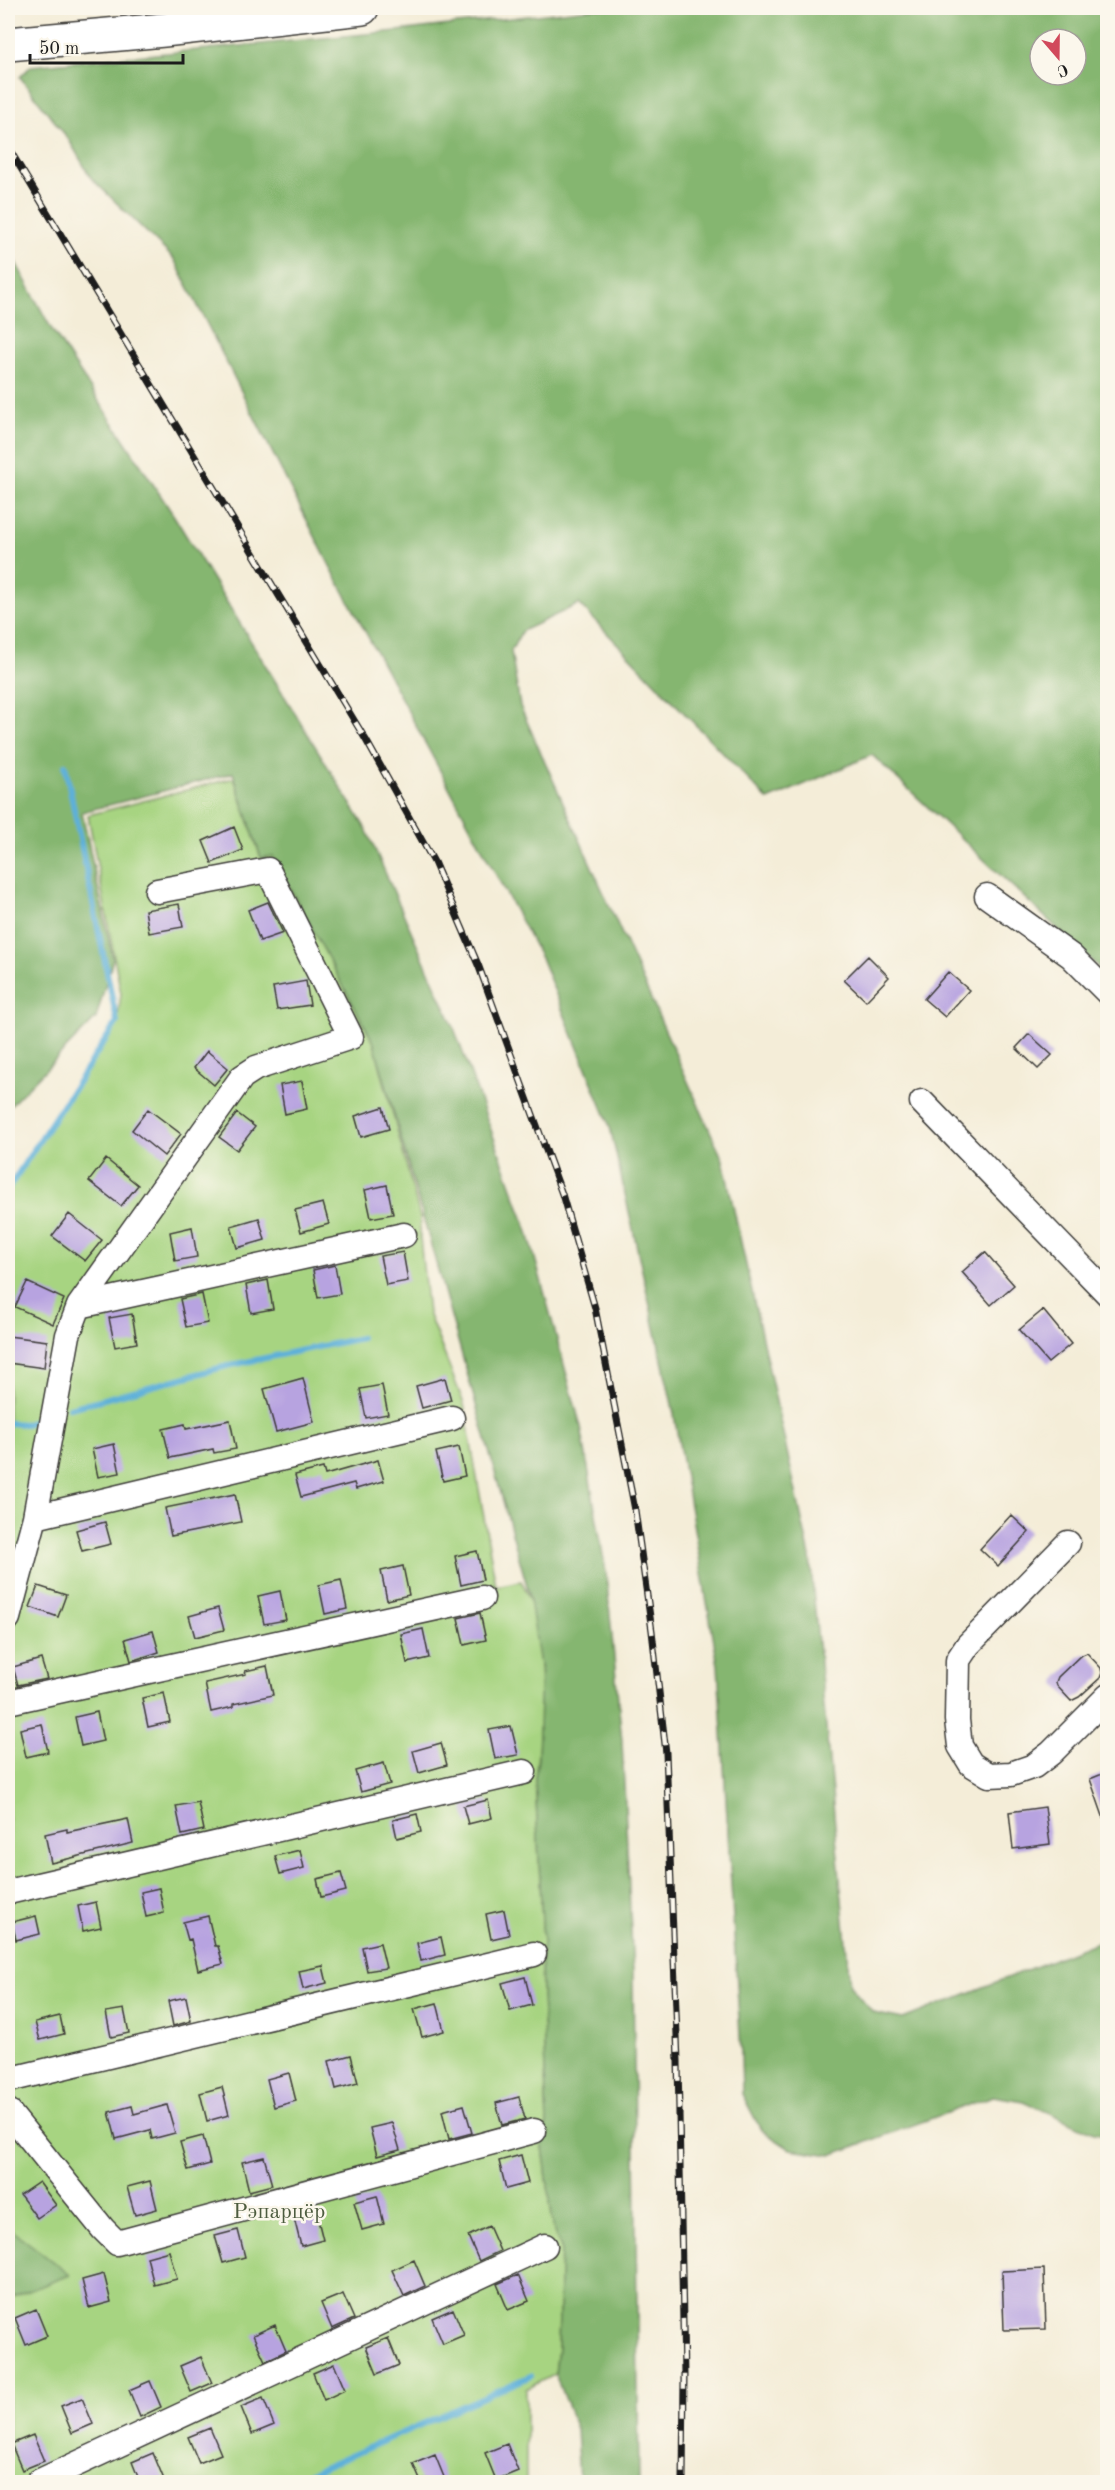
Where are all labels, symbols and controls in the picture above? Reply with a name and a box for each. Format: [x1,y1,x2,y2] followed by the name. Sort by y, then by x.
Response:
[30,27,183,65] scale bar
[1028,27,1088,87] north arrow
[39,40,79,58] text: 50 m
[1055,60,1070,79] text: С
[233,2201,325,2223] park label: Рэпарцёр

